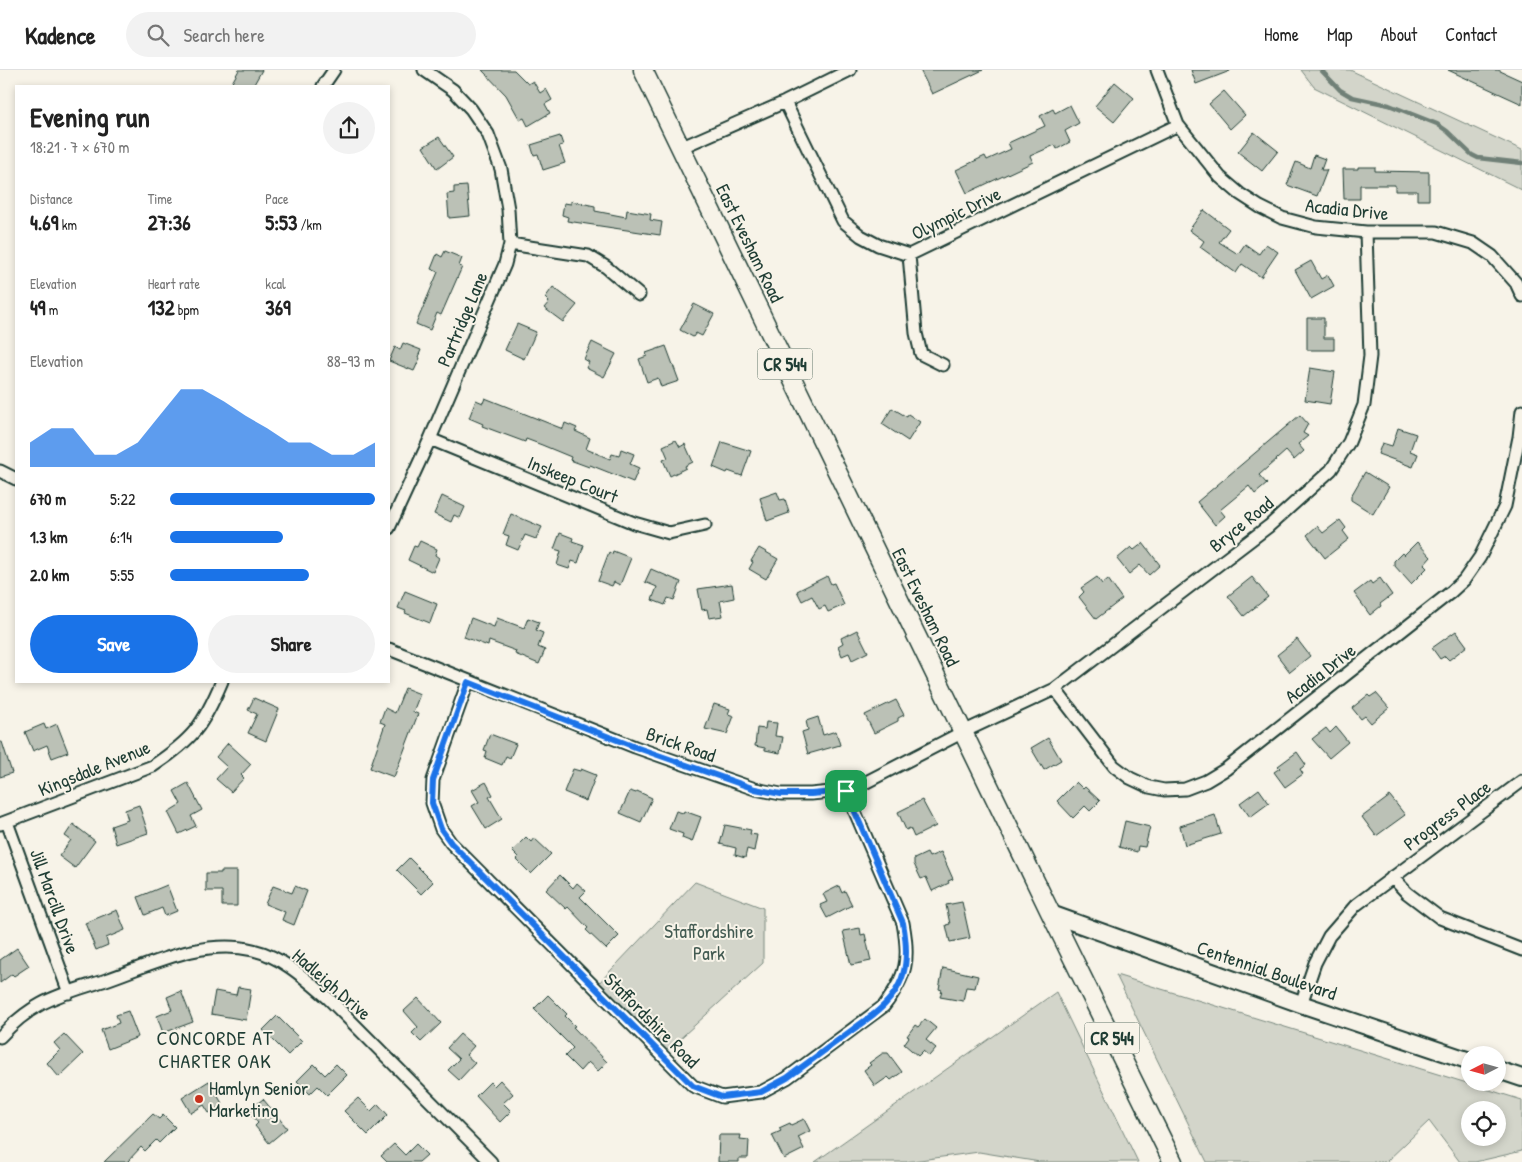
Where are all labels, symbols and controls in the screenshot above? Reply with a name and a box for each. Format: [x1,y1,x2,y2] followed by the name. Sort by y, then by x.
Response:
[126,12,476,57] search box
[25,19,96,51] text: Kadence
[144,21,172,49] icon: search
[184,22,265,48] text: Search here
[1264,22,1299,47] text: Home
[1327,22,1352,47] text: Map
[1380,22,1417,47] text: About
[1445,22,1497,47] text: Contact
[30,98,150,136] text: Evening run
[323,102,375,154] button: share
[30,136,129,158] text: 18:21 · 7 × 670 m
[710,179,790,307] street label: East Evesham Road
[907,180,1005,246] street label: Olympic Drive
[30,189,73,208] text: Distance
[148,189,172,208] text: Time
[265,189,289,208] text: Pace
[1304,192,1390,226] street label: Acadia Drive
[30,208,58,237] text: 4.69
[148,208,191,237] text: 27:36
[265,208,297,237] text: 5:53
[58,215,77,234] text: km
[297,215,322,234] text: /km
[430,267,494,370] street label: Partridge Lane
[30,274,77,293] text: Elevation
[148,274,200,293] text: Heart rate
[265,274,286,293] text: kcal
[30,293,46,322] text: 49
[148,293,175,322] text: 132
[265,293,291,322] text: 369
[46,300,58,319] text: m
[175,300,199,319] text: bpm
[758,348,812,380] road number: CR 544
[30,350,83,372] text: Elevation
[327,350,375,372] text: 88–93 m
[524,449,623,509] street label: Inskeep Court
[30,488,66,510] text: 670 m
[110,488,135,510] text: 5:22
[1204,490,1279,558] street label: Bryce Road
[30,526,68,548] text: 1.3 km
[110,526,132,548] text: 6:14
[886,543,966,671] street label: East Evesham Road
[30,564,69,586] text: 2.0 km
[110,564,134,586] text: 5:55
[30,615,198,673] button: Save
[208,615,375,673] button: Share
[1279,637,1361,709] street label: Acadia Drive
[643,720,720,768] street label: Brick Road
[34,734,154,802] street label: Kingsdale Avenue
[825,770,867,812] pin
[1398,773,1496,856] street label: Progress Place
[832,777,860,805] icon: arrive
[24,845,86,957] street label: Jill Marcill Drive
[664,918,754,966] park label: Staffordshire Park
[1194,934,1341,1006] street label: Centennial Boulevard
[287,942,378,1026] street label: Hadleigh Drive
[599,967,706,1074] street label: Staffordshire Road
[1084,1022,1140,1054] road number: CR 544
[157,1024,273,1074] district label: CONCORDE AT CHARTER OAK
[1461,1046,1506,1091] north arrow
[1461,1046,1506,1146] map controls
[209,1075,309,1123] place label: Hamlyn Senior Marketing
[193,1093,205,1105] marker: Hamlyn Senior Marketing
[1461,1101,1506,1146] button: locate

